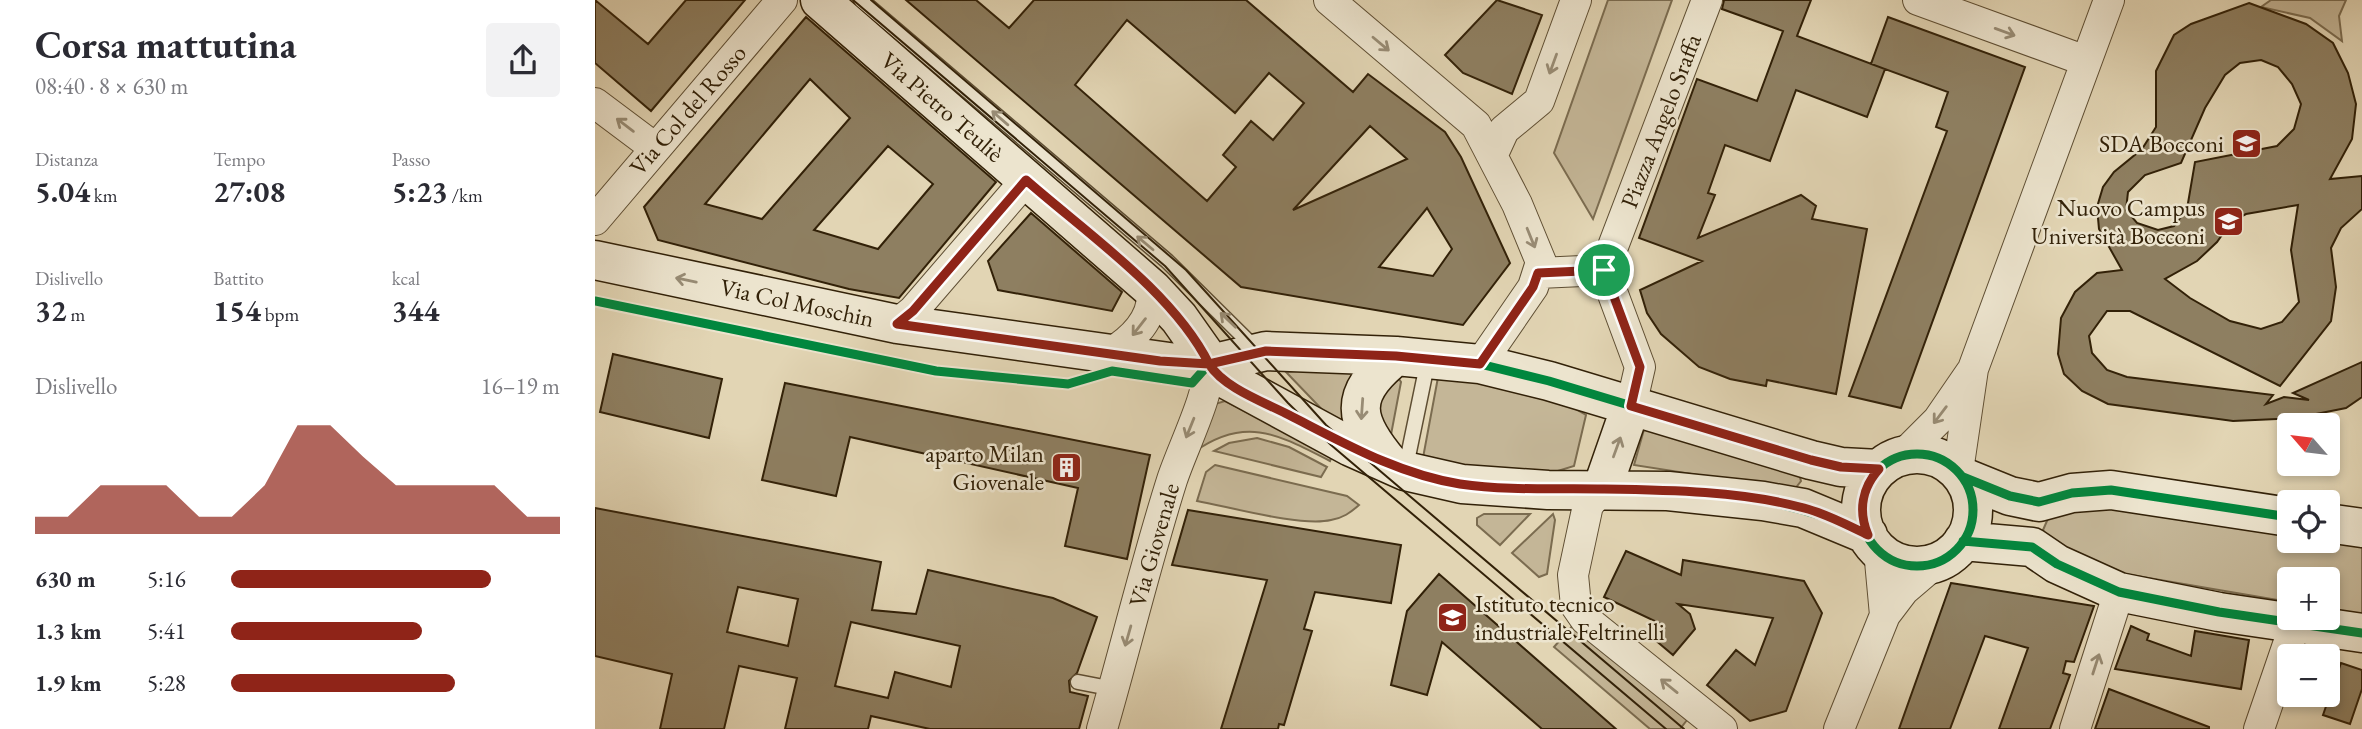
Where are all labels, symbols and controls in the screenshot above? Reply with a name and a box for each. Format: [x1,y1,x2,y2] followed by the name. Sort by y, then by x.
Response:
[35,20,296,69] text: Corsa mattutina
[486,23,560,97] button: share
[1994,27,2016,39] one-way arrow
[1613,29,1708,212] street label: Piazza Angelo Sraffa
[1372,36,1390,52] one-way arrow
[622,38,753,182] street label: Via Col del Rosso
[874,45,1010,169] street label: Via Pietro Teuliè
[1546,53,1558,75] one-way arrow
[35,71,188,101] text: 08:40 · 8 × 630 m
[991,110,1009,126] one-way arrow
[616,118,635,133] one-way arrow
[2230,127,2264,161] school or university icon: SDA Bocconi
[2099,128,2224,159] place label: SDA Bocconi
[35,147,98,172] text: Distanza
[213,147,266,172] text: Tempo
[392,147,430,172] text: Passo
[35,172,90,211] text: 5.04
[213,172,285,211] text: 27:08
[392,172,448,211] text: 5:23
[90,183,118,208] text: km
[448,183,483,208] text: /km
[2031,192,2205,251] place label: Nuovo Campus Università Bocconi
[2211,205,2245,239] school or university icon: Nuovo Campus Università Bocconi
[1525,227,1538,249] one-way arrow
[1137,235,1155,250] one-way arrow
[1574,240,1634,300] pin
[1585,251,1623,289] icon: arrive
[35,266,103,291] text: Dislivello
[213,266,264,291] text: Battito
[392,266,420,291] text: kcal
[717,271,877,334] street label: Via Col Moschin
[675,273,698,286] one-way arrow
[35,291,67,330] text: 32
[213,291,261,330] text: 154
[392,291,439,330] text: 344
[67,302,85,327] text: m
[261,302,299,327] text: bpm
[1219,312,1236,329] one-way arrow
[1132,317,1147,335] one-way arrow
[35,371,117,401] text: Dislivello
[481,371,560,401] text: 16–19 m
[1355,397,1368,419] one-way arrow
[1933,406,1948,424] one-way arrow
[2277,413,2340,476] north arrow
[2277,413,2340,707] map controls
[1183,417,1196,438] one-way arrow
[1612,437,1624,459] one-way arrow
[925,438,1044,497] place label: aparto Milan Giovenale
[1050,451,1084,485] building icon: aparto Milan Giovenale
[1121,479,1186,610] street label: Via Giovenale
[2277,490,2340,553] button: locate
[35,564,96,594] text: 630 m
[147,564,186,594] text: 5:16
[2277,567,2340,630] button: +
[1475,588,1665,647] place label: Istituto tecnico industriale Feltrinelli
[1435,601,1469,635] school or university icon: Istituto tecnico industriale Feltrinelli
[35,616,102,646] text: 1.3 km
[147,616,186,646] text: 5:41
[1121,625,1134,647] one-way arrow
[2277,644,2340,707] button: −
[2090,653,2103,675] one-way arrow
[35,668,102,698] text: 1.9 km
[147,668,186,698] text: 5:28
[1660,678,1678,694] one-way arrow

